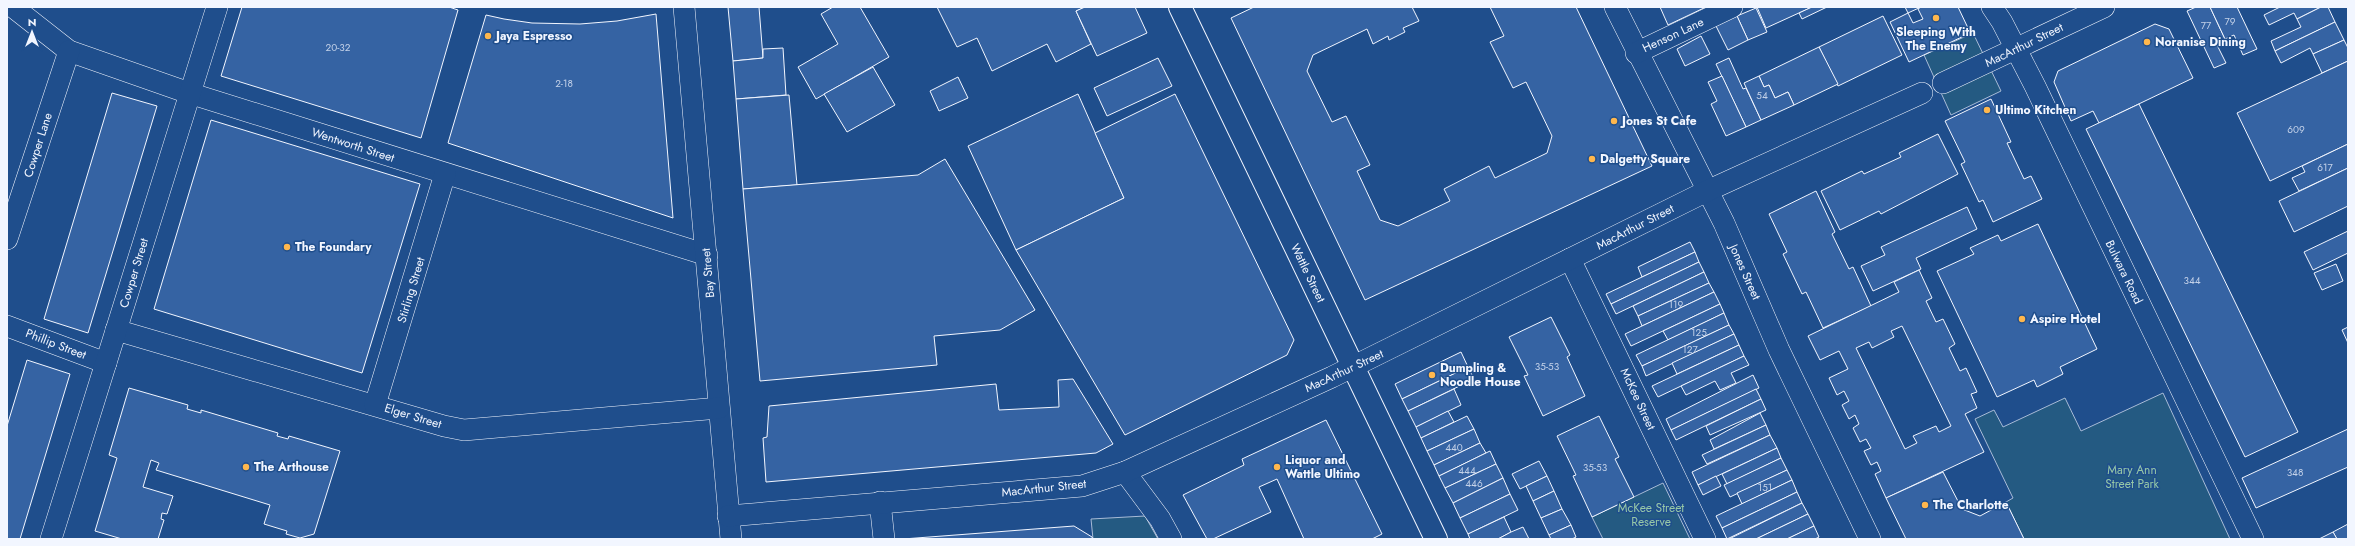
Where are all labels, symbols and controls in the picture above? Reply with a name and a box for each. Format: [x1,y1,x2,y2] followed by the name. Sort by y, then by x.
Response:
[12,12,52,52] north arrow
[1639,13,1707,57] street label: Henson Lane
[1931,13,1941,23] marker: Sleeping With The Enemy
[28,14,36,30] text: N
[2224,14,2236,29] house number: 79
[1982,18,2066,72] street label: MacArthur Street
[2201,18,2212,33] house number: 77
[1896,23,1976,55] place label: Sleeping With The Enemy
[494,27,572,45] place label: Jaya Espresso
[483,31,493,41] marker: Jaya Espresso
[2155,33,2246,51] place label: Noranise Dining
[2142,37,2152,47] marker: Noranise Dining
[326,40,351,55] house number: 20-32
[555,76,573,91] house number: 2-18
[1756,88,1768,103] house number: 54
[1995,101,2076,119] place label: Ultimo Kitchen
[1982,105,1992,115] marker: Ultimo Kitchen
[19,110,57,180] street label: Cowper Lane
[1620,112,1697,130] place label: Jones St Cafe
[1609,116,1619,126] marker: Jones St Cafe
[2287,122,2305,137] house number: 609
[309,123,397,167] street label: Wentworth Street
[1600,150,1690,168] place label: Dalgetty Square
[1587,154,1597,164] marker: Dalgetty Square
[2317,160,2334,175] house number: 617
[1593,200,1677,254] street label: MacArthur Street
[115,236,153,310] street label: Cowper Street
[2101,237,2147,307] street label: Bulwara Road
[295,238,372,256] place label: The Foundary
[1724,240,1765,303] street label: Jones Street
[1286,241,1330,306] street label: Wattle Street
[282,242,292,252] marker: The Foundary
[697,247,719,299] street label: Bay Street
[392,255,430,325] street label: Stirling Street
[2183,273,2201,288] house number: 344
[1669,297,1684,312] house number: 119
[2029,310,2101,328] place label: Aspire Hotel
[2017,314,2027,324] marker: Aspire Hotel
[23,324,89,364] street label: Phillip Street
[1691,325,1707,340] house number: 125
[1682,342,1698,357] house number: 127
[1302,345,1386,397] street label: MacArthur Street
[1440,359,1521,391] place label: Dumpling & Noodle House
[1535,359,1560,374] house number: 35-53
[1616,365,1660,433] street label: McKee Street
[1427,370,1437,380] marker: Dumpling & Noodle House
[382,399,444,433] street label: Elger Street
[1445,440,1463,455] house number: 440
[1285,451,1360,483] place label: Liquor and Wattle Ultimo
[254,458,329,476] place label: The Arthouse
[1583,460,1608,475] house number: 35-53
[2105,461,2160,493] park label: Mary Ann Street Park
[241,462,251,472] marker: The Arthouse
[1272,462,1282,472] marker: Liquor and Wattle Ultimo
[1458,463,1476,478] house number: 444
[2287,465,2303,480] house number: 348
[1001,475,1087,501] street label: MacArthur Street
[1465,476,1483,491] house number: 446
[1758,480,1772,495] house number: 151
[1933,496,2009,514] place label: The Charlotte
[1618,499,1684,531] park label: McKee Street Reserve
[1920,500,1930,510] marker: The Charlotte

